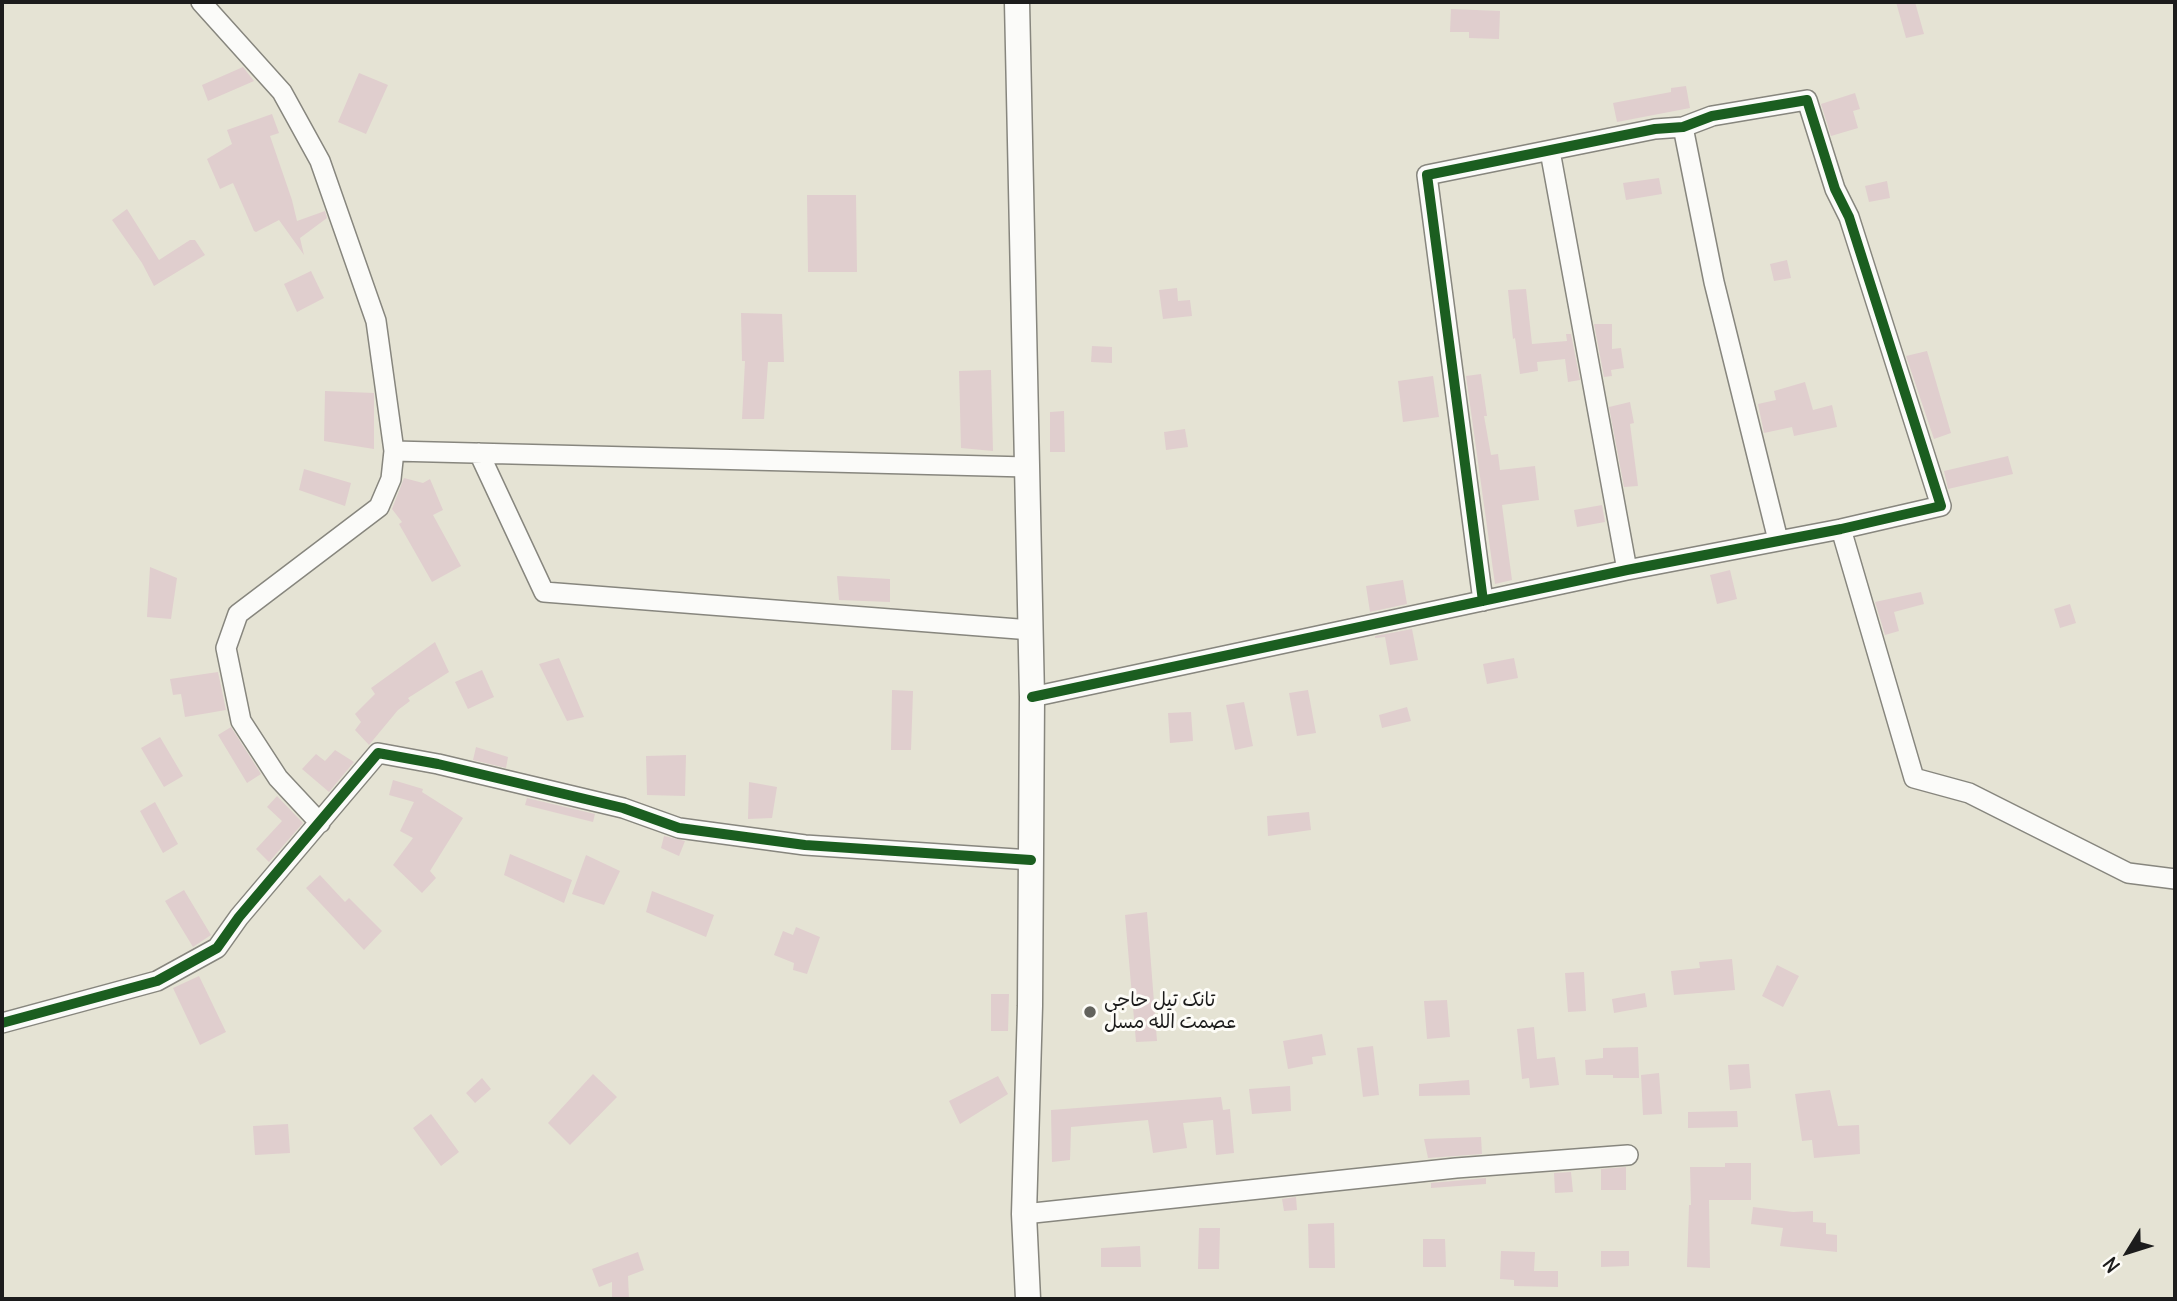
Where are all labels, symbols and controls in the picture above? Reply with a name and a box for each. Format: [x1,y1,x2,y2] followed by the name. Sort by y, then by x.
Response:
[1104,990,1236,1034] place label: تانک تیل حاجی عصمت الله مسل
[1082,1004,1098,1020] marker: تانک تیل حاجی عصمت الله مسل
[2093,1217,2163,1287] north arrow
[2098,1252,2125,1278] text: N

